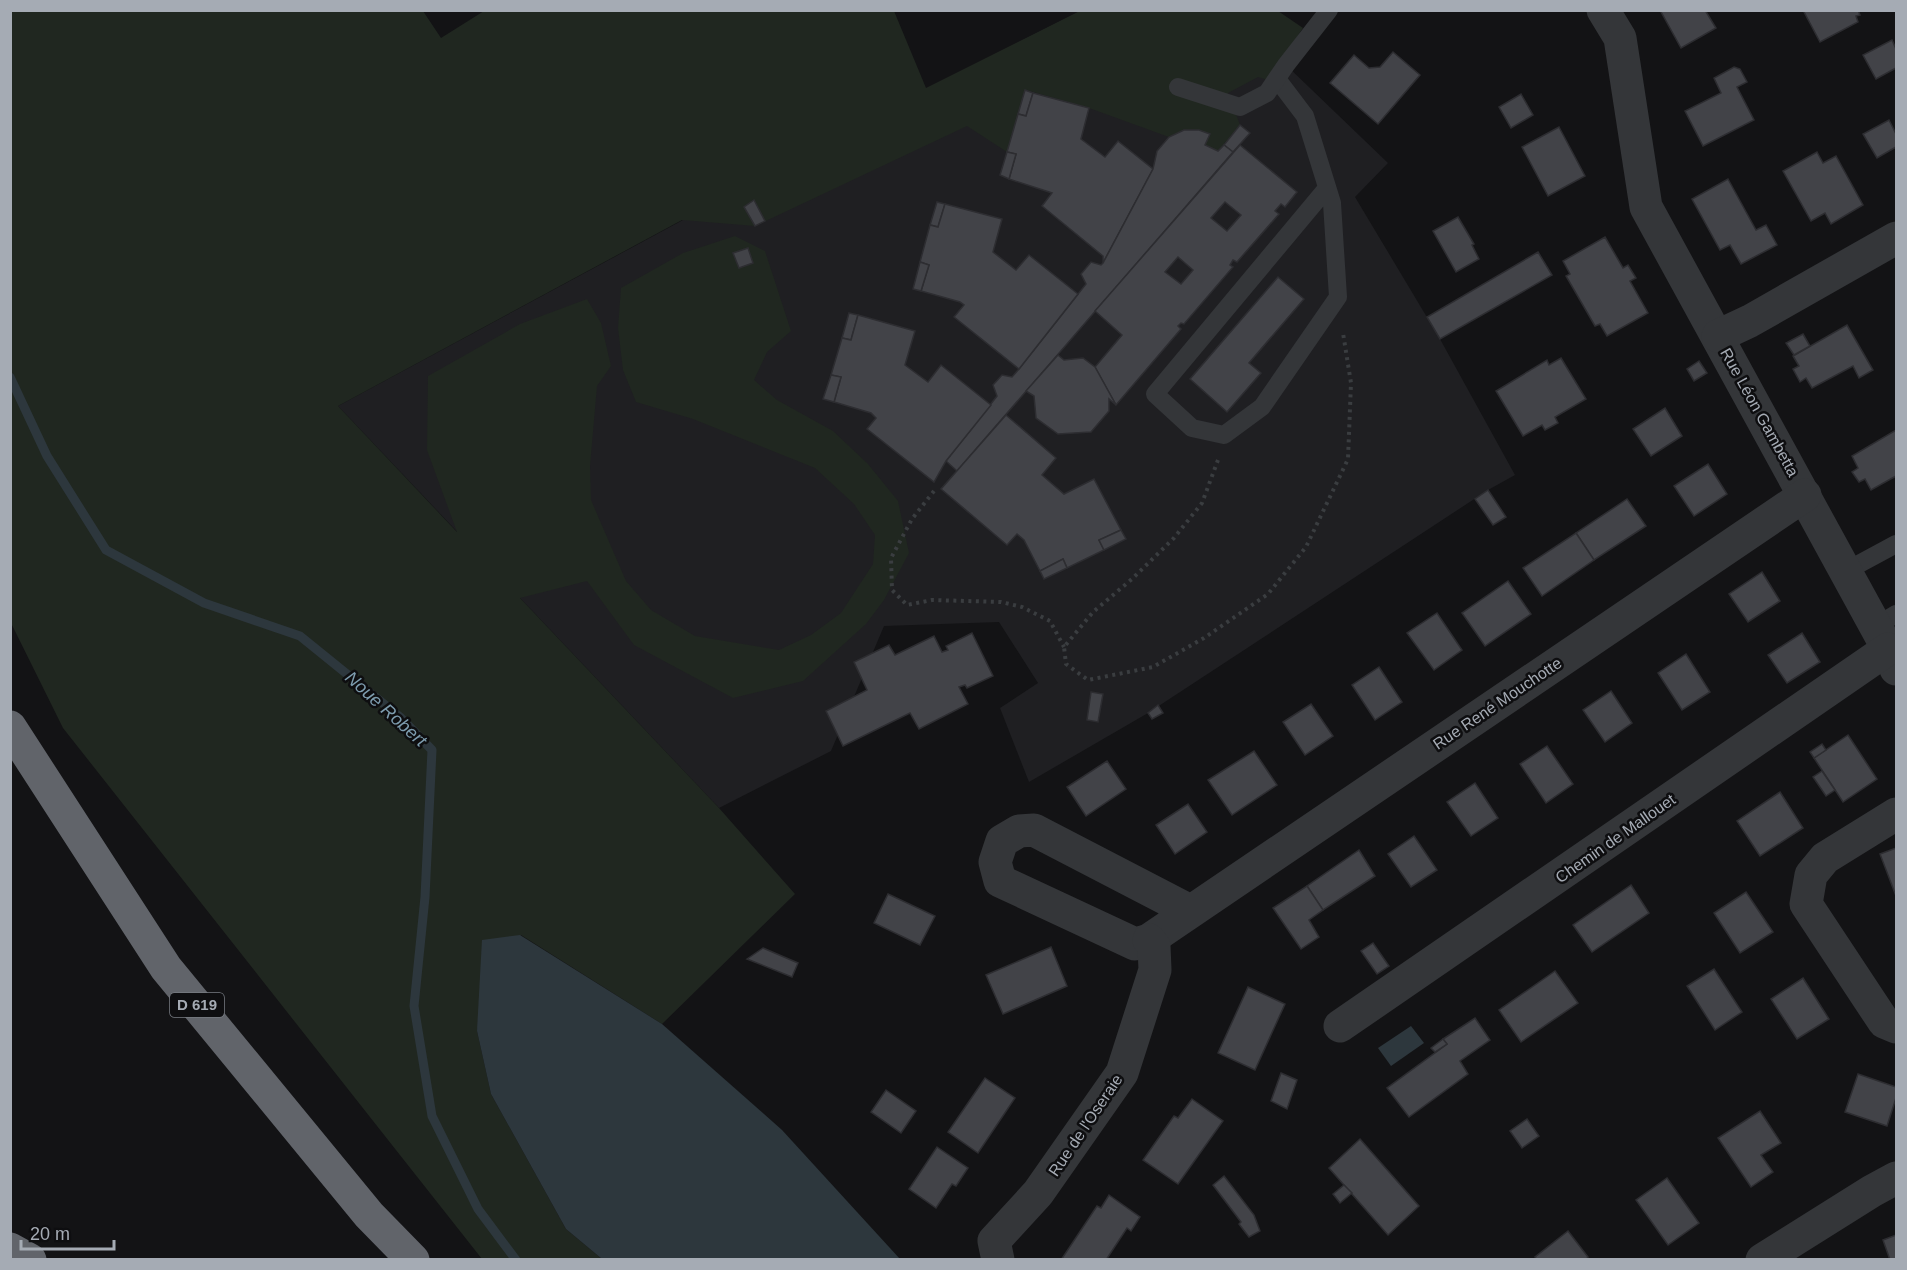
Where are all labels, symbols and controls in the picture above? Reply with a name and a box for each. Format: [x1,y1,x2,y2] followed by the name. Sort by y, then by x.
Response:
[1717,345,1802,479] street label: Rue Léon Gambetta
[1430,654,1565,753] street label: Rue René Mouchotte
[341,667,431,751] water label: Noue Robert
[1552,790,1679,886] street label: Chemin de Mallouet
[170,993,224,1017] road number: D 619
[1045,1071,1126,1179] street label: Rue de l'Oseraie
[21,1213,114,1251] scale bar
[30,1224,70,1244] text: 20 m

